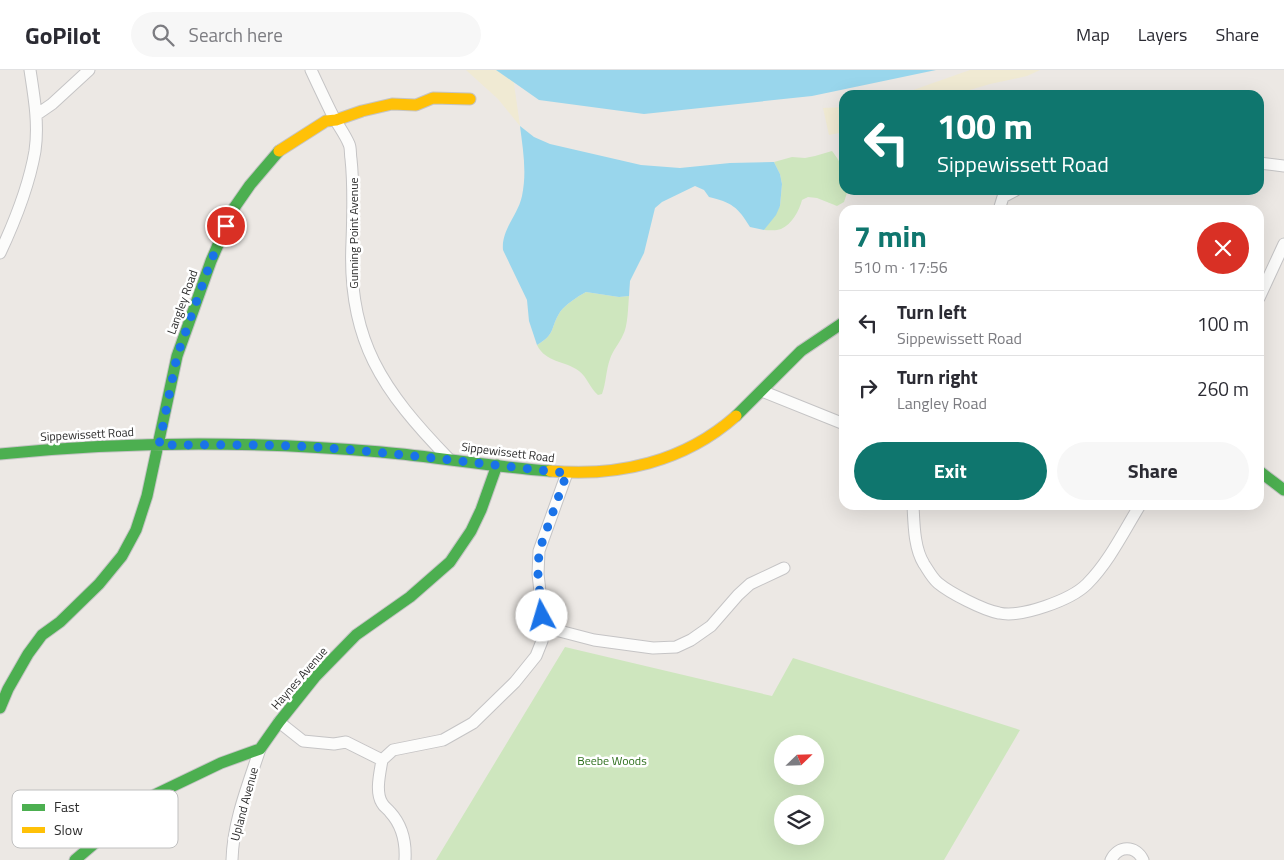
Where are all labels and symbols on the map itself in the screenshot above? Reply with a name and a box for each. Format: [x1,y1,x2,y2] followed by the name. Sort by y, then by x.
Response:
[344,177,363,289] street label: Gunning Point Avenue
[205,205,247,247] pin
[162,267,202,337] street label: Langley Road
[40,422,134,446] street label: Sippewissett Road
[460,437,556,467] street label: Sippewissett Road
[515,589,567,641] position arrow
[266,642,332,714] street label: Haynes Avenue
[774,735,824,785] north arrow
[577,751,647,770] park label: Beebe Woods
[225,765,263,843] street label: Upland Avenue
[12,790,178,848] legend
[54,796,79,817] text: Fast
[54,819,83,840] text: Slow

